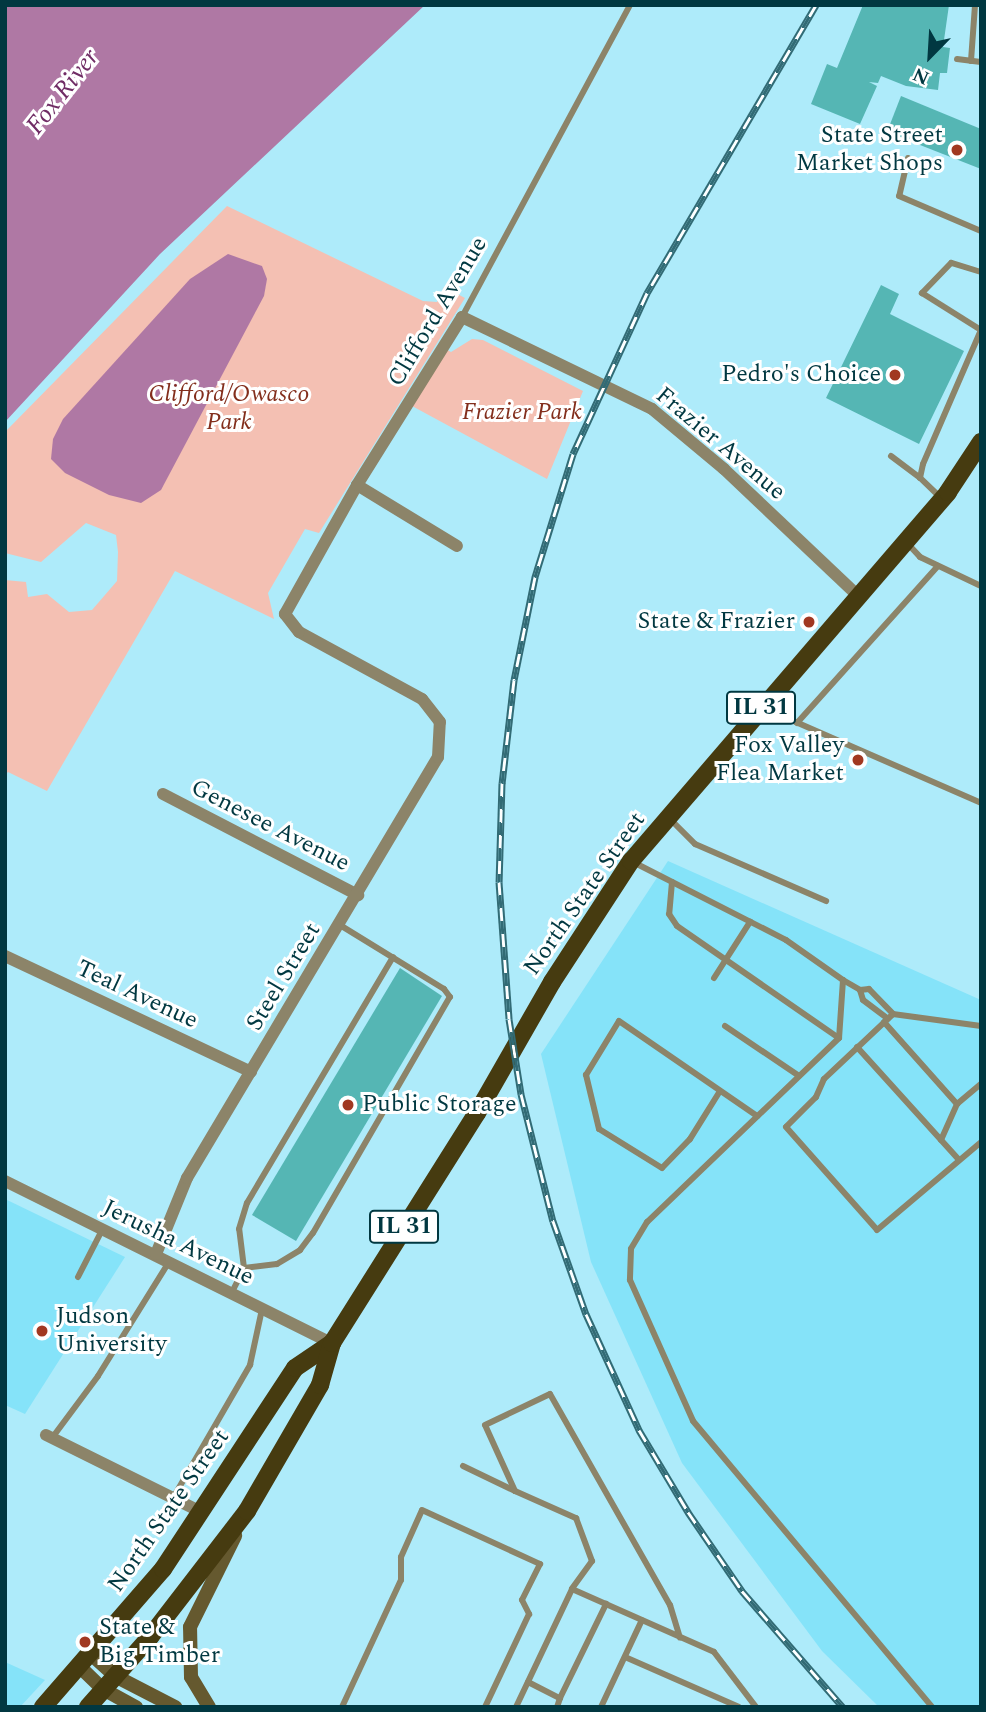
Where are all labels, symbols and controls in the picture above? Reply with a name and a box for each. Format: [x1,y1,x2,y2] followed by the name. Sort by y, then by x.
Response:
[895,21,965,91] north arrow
[20,43,106,141] water label: Fox River
[908,59,934,92] text: N
[796,122,943,178] place label: State Street Market Shops
[949,142,965,158] marker: State Street Market Shops
[382,232,494,392] street label: Clifford Avenue
[721,361,881,389] place label: Pedro's Choice
[887,367,903,383] marker: Pedro's Choice
[149,381,309,437] park label: Clifford/Owasco Park
[649,381,791,507] street label: Frazier Avenue
[462,399,582,427] park label: Frazier Park
[637,608,795,636] place label: State & Frazier
[801,614,817,630] marker: State & Frazier
[726,688,796,728] road number: IL 31
[716,732,844,788] place label: Fox Valley Flea Market
[850,752,866,768] marker: Fox Valley Flea Market
[186,774,354,878] street label: Genesee Avenue
[518,807,652,981] street label: North State Street
[241,918,327,1036] street label: Steel Street
[72,954,202,1036] street label: Teal Avenue
[362,1091,517,1119] place label: Public Storage
[340,1097,356,1113] marker: Public Storage
[98,1194,258,1292] street label: Jerusha Avenue
[369,1208,439,1246] road number: IL 31
[56,1303,167,1359] place label: Judson University
[34,1323,50,1339] marker: Judson University
[102,1424,236,1598] street label: North State Street
[99,1614,220,1670] place label: State & Big Timber
[77,1634,93,1650] marker: State & Big Timber

